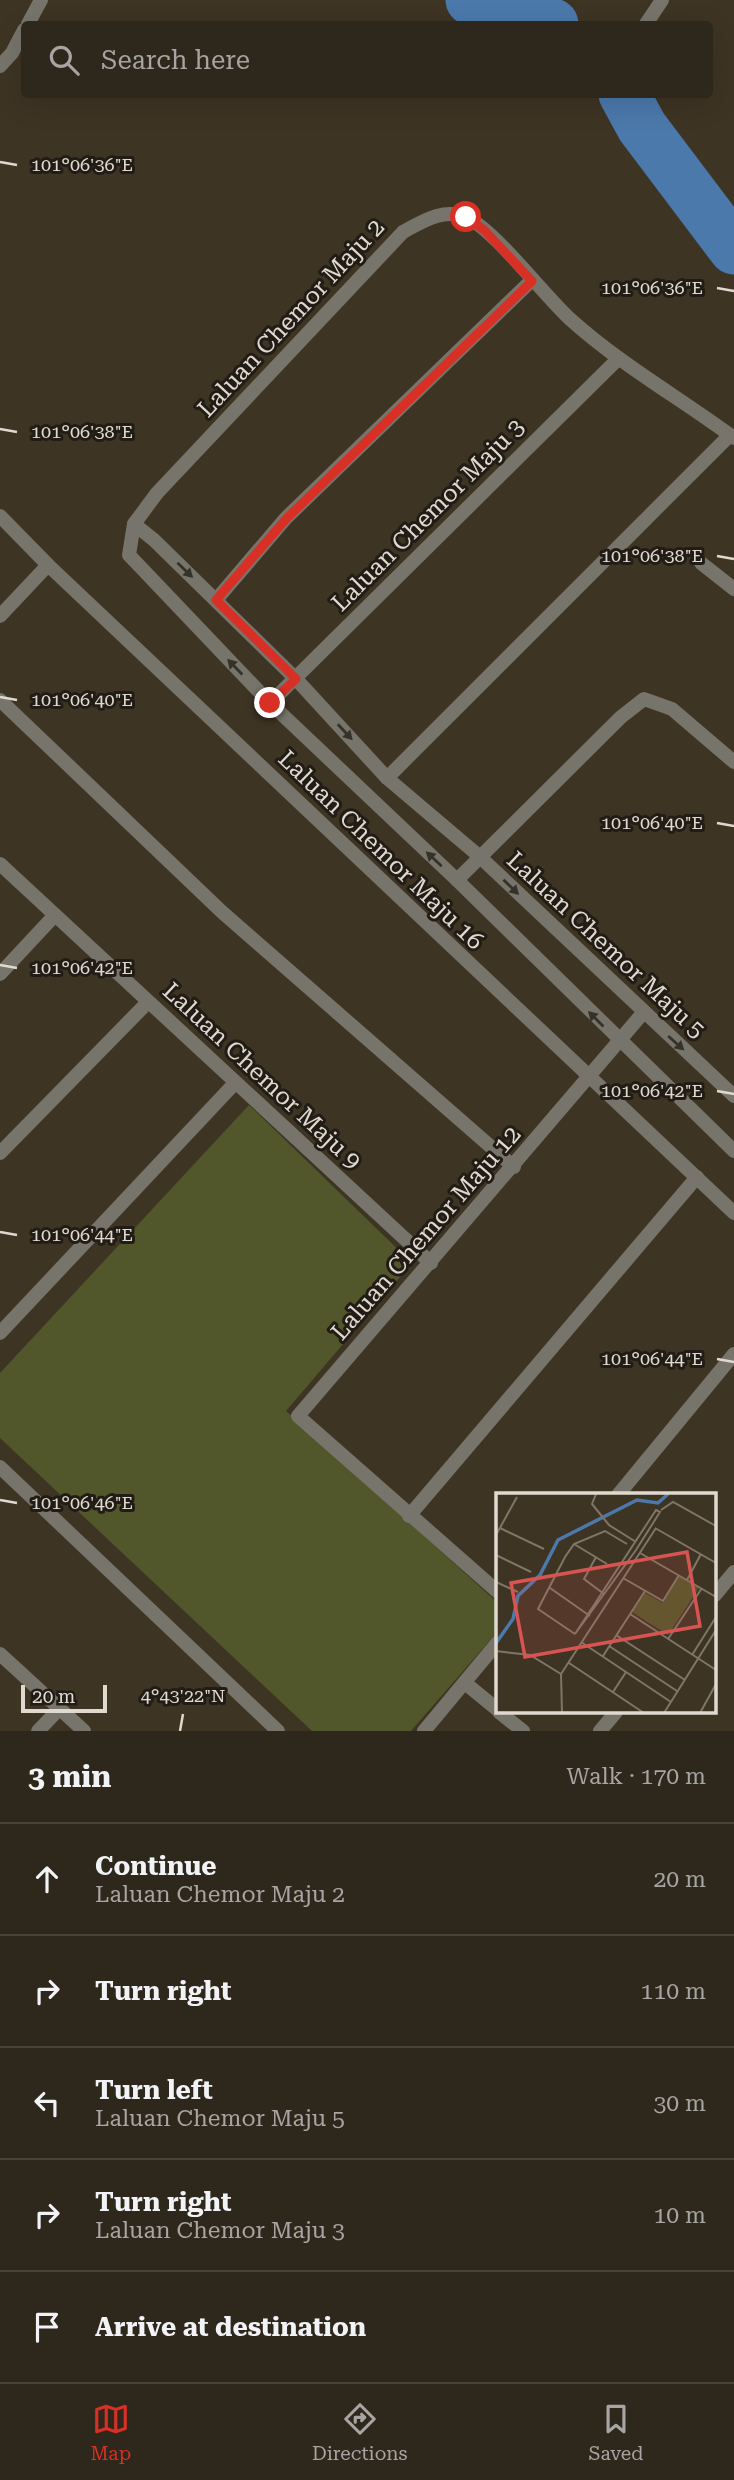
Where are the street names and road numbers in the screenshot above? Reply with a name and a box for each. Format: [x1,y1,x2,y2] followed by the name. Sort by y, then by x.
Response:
[192,213,390,423] street label: Laluan Chemor Maju 2
[326,413,530,617] street label: Laluan Chemor Maju 3
[273,745,489,955] street label: Laluan Chemor Maju 16
[501,846,711,1044] street label: Laluan Chemor Maju 5
[157,977,367,1175] street label: Laluan Chemor Maju 9
[325,1120,527,1346] street label: Laluan Chemor Maju 12

